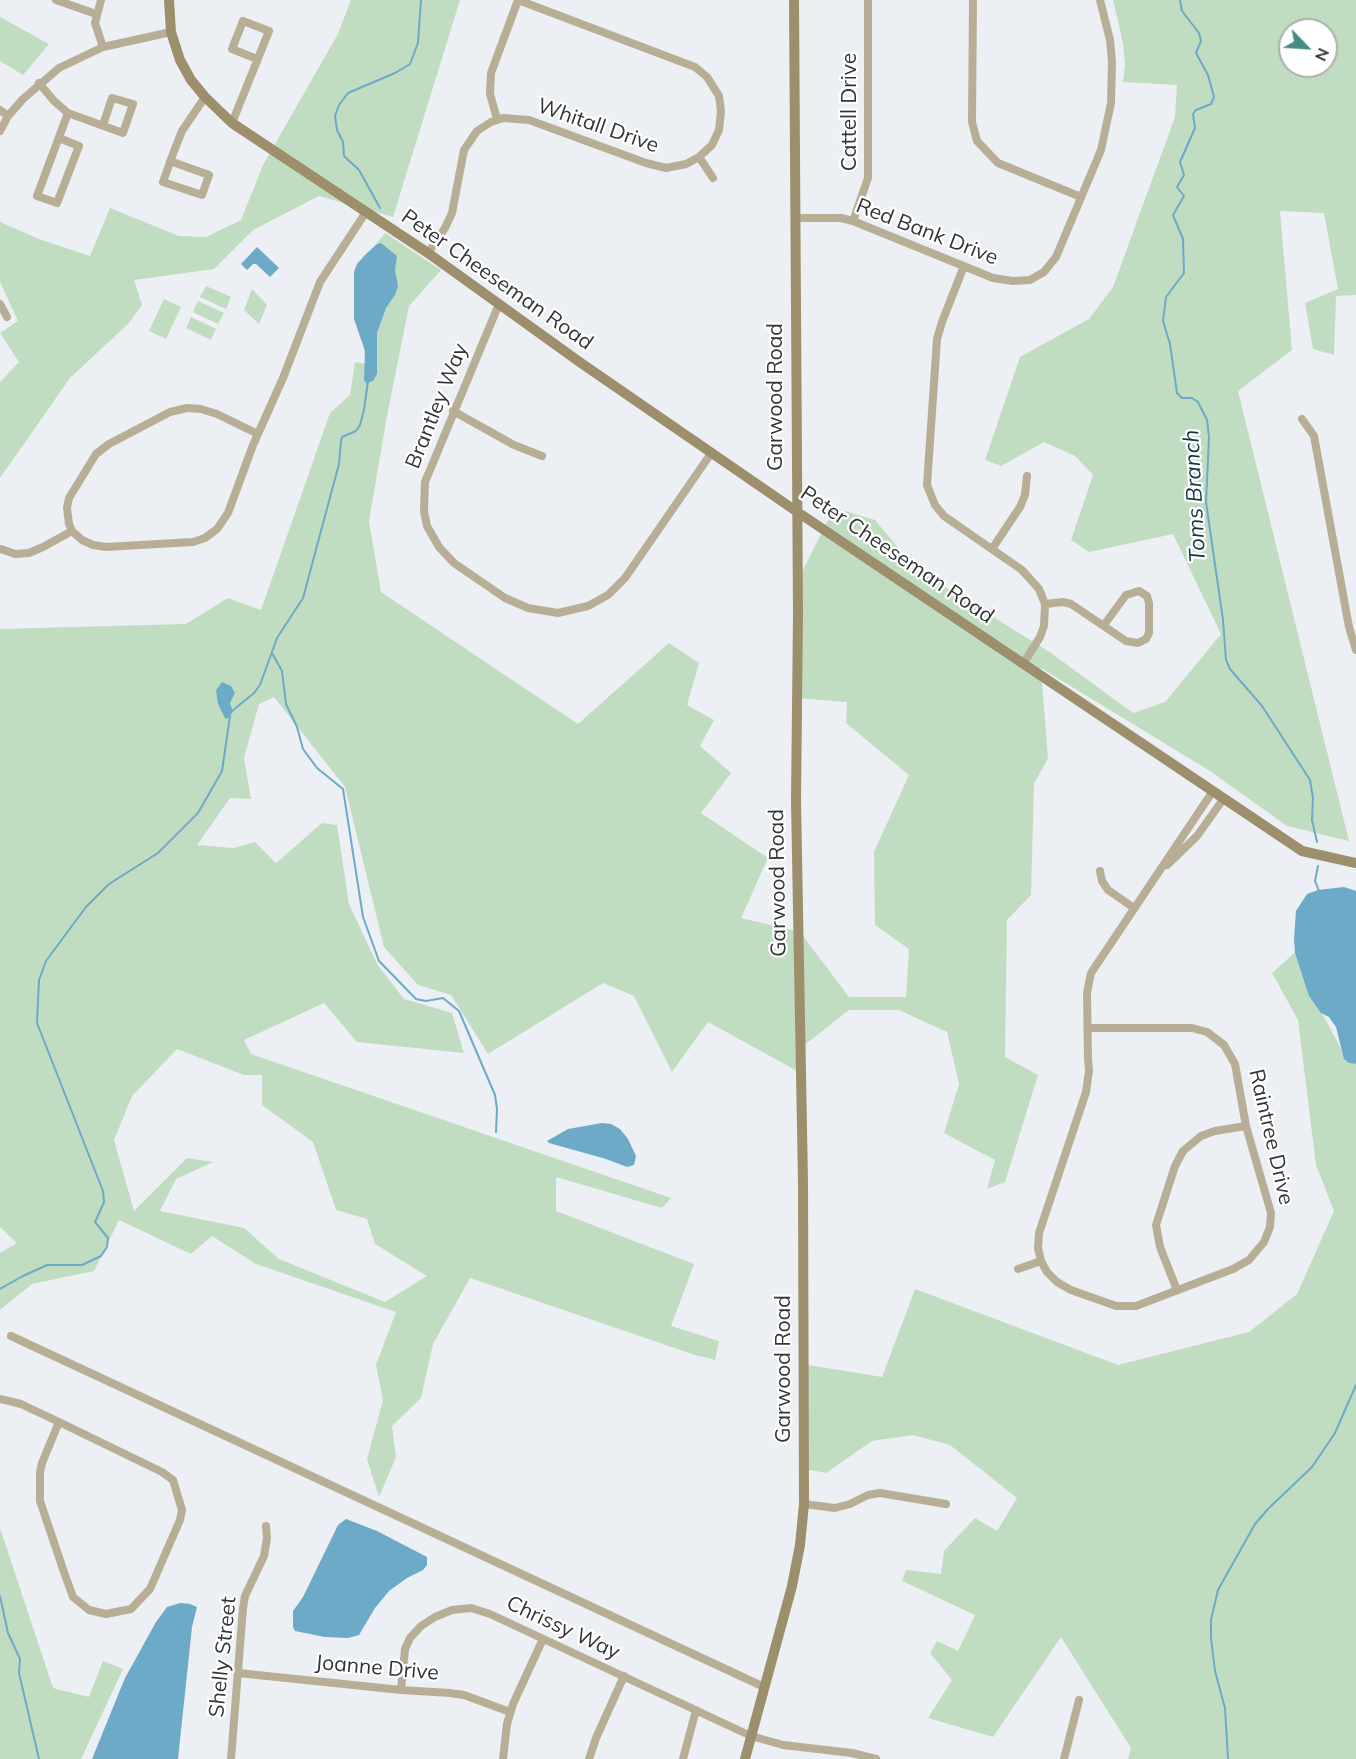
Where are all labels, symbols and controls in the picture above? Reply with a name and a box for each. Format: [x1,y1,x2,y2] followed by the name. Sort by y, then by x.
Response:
[1278,18,1338,78] north arrow
[1311,45,1334,64] text: N
[837,53,863,171] street label: Cattell Drive
[534,93,662,159] street label: Whitall Drive
[852,193,1002,271] street label: Red Bank Drive
[396,204,598,356] street label: Peter Cheeseman Road
[763,323,789,471] street label: Garwood Road
[400,340,474,472] street label: Brantley Way
[1178,429,1212,563] water label: Toms Branch
[795,481,999,629] street label: Peter Cheeseman Road
[764,809,792,957] street label: Garwood Road
[1243,1067,1299,1207] street label: Raintree Drive
[771,1295,797,1443] street label: Garwood Road
[502,1591,624,1665] street label: Chrissy Way
[204,1595,242,1719] street label: Shelly Street
[314,1650,440,1686] street label: Joanne Drive

